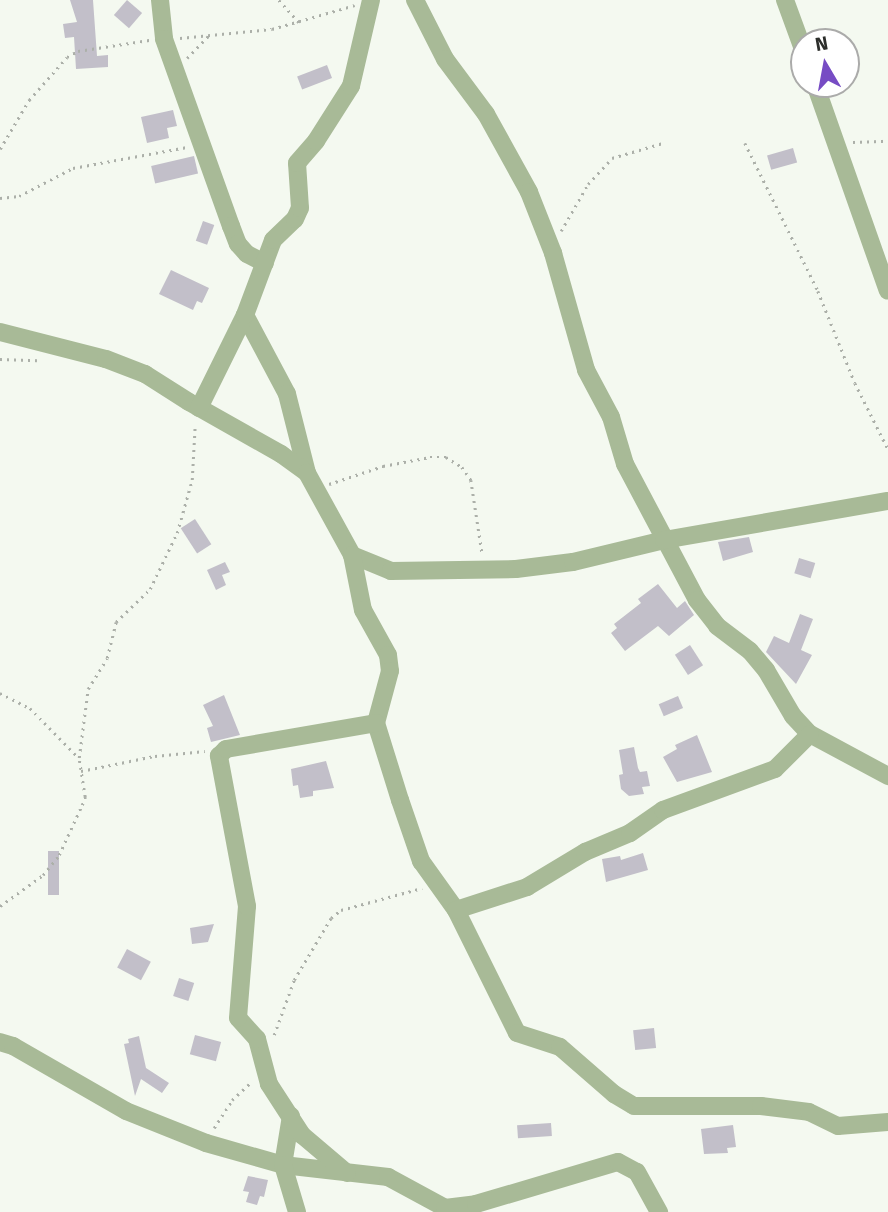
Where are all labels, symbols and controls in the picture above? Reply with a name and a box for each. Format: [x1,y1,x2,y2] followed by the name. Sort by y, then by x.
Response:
[790,28,860,98] north arrow
[813,31,830,56] text: N

